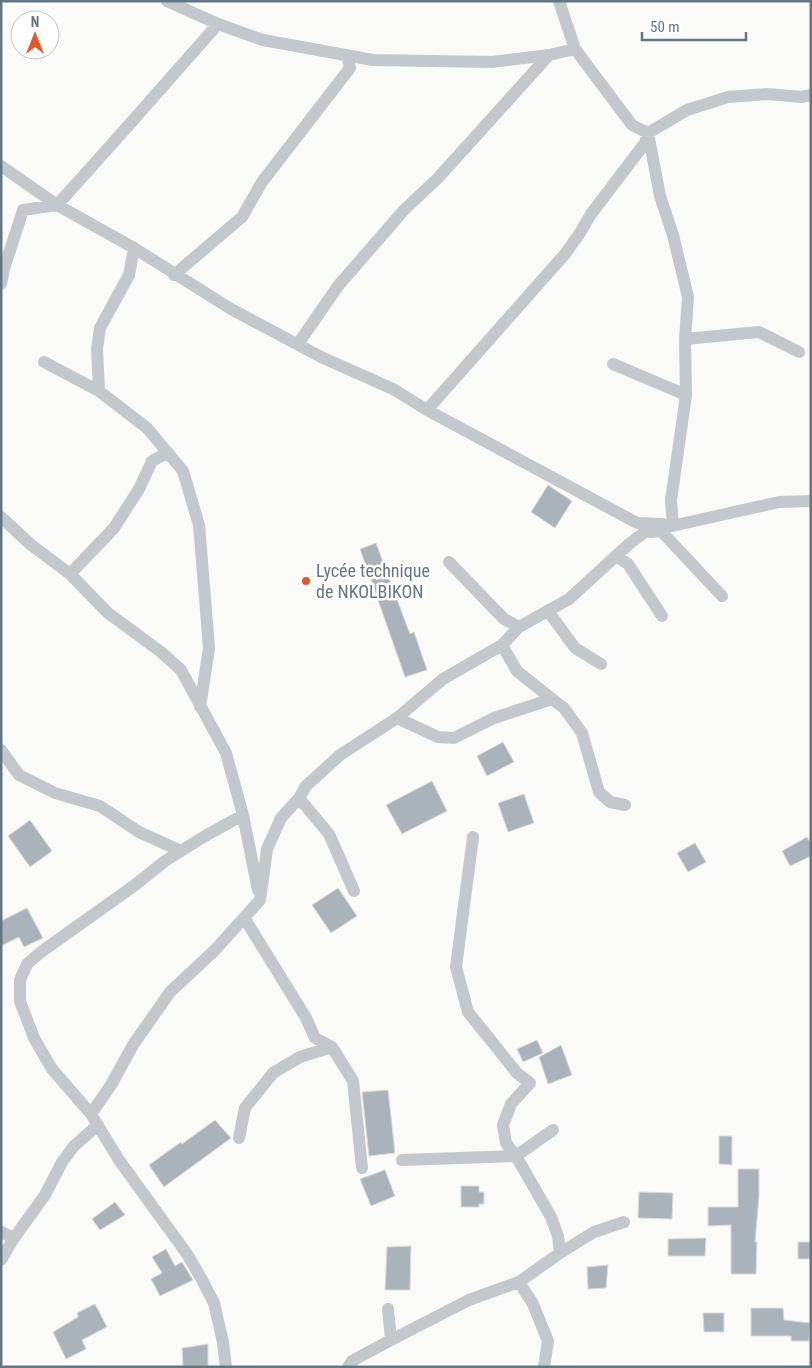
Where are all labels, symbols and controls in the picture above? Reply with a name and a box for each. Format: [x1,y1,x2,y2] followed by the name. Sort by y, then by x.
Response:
[10,10,60,60] north arrow
[642,10,746,42] scale bar
[31,14,39,30] text: N
[650,18,680,36] text: 50 m
[316,560,430,602] place label: Lycée technique de NKOLBIKON
[300,575,312,587] marker: Lycée technique de NKOLBIKON

